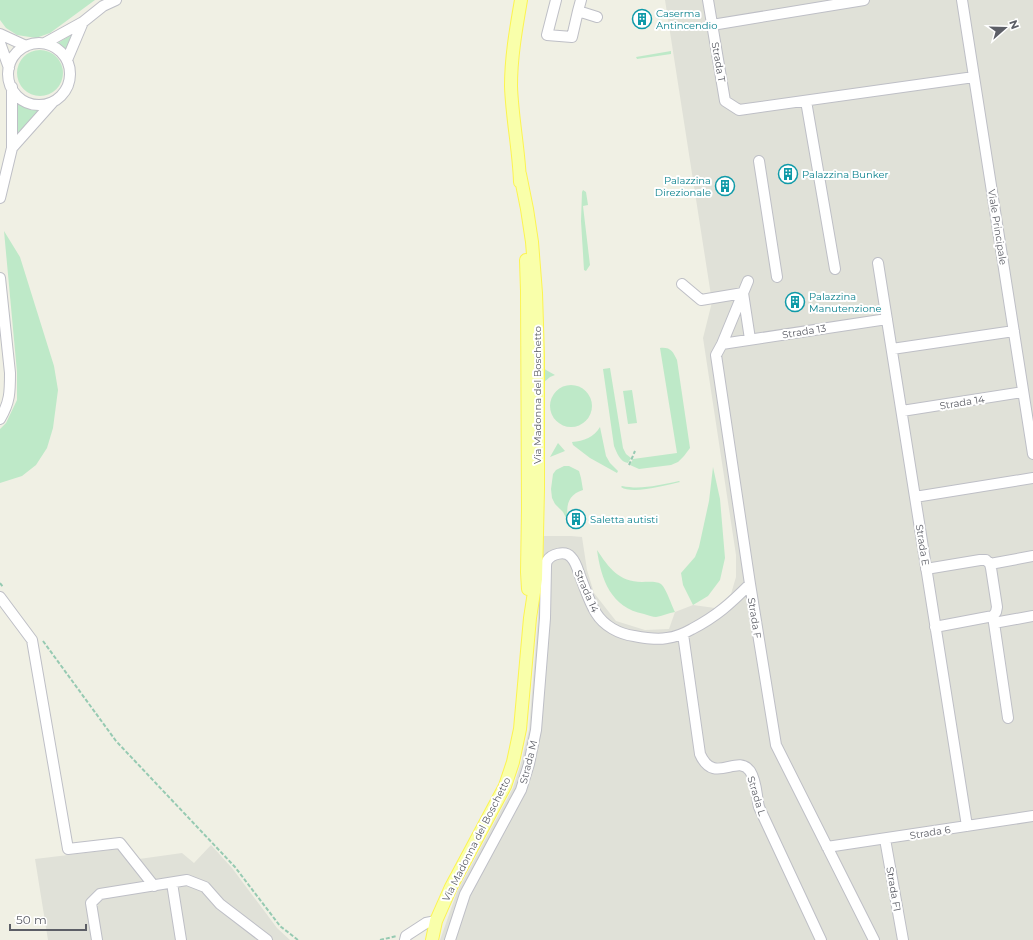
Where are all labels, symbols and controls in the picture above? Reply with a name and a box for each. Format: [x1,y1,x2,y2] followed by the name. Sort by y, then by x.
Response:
[656,7,718,32] place label: Caserma Antincendio
[631,8,653,30] building icon: Caserma Antincendio
[985,8,1025,48] north arrow
[1006,18,1022,31] text: N
[709,41,728,84] street label: Strada T
[777,163,799,185] building icon: Palazzina Bunker
[802,168,889,181] place label: Palazzina Bunker
[655,174,711,199] place label: Palazzina Direzionale
[714,175,736,197] building icon: Palazzina Direzionale
[985,188,1010,266] street label: Viale Principale
[809,290,881,315] place label: Palazzina Manutenzione
[784,291,806,313] building icon: Palazzina Manutenzione
[781,322,827,341] street label: Strada 13
[531,326,544,464] street label: Via Madonna del Boschetto
[939,392,986,412] street label: Strada 14
[565,508,587,530] building icon: Saletta autisti
[590,513,658,526] place label: Saletta autisti
[913,523,932,567] street label: Strada E
[571,568,602,615] street label: Strada 14
[745,597,764,640] street label: Strada F
[517,739,540,785] street label: Strada M
[439,775,514,904] street label: Via Madonna del Boschetto
[744,775,769,818] street label: Strada L
[909,823,951,842] street label: Strada 6
[883,866,904,912] street label: Strada F1
[10,906,86,932] scale bar
[16,912,47,927] text: 50 m

